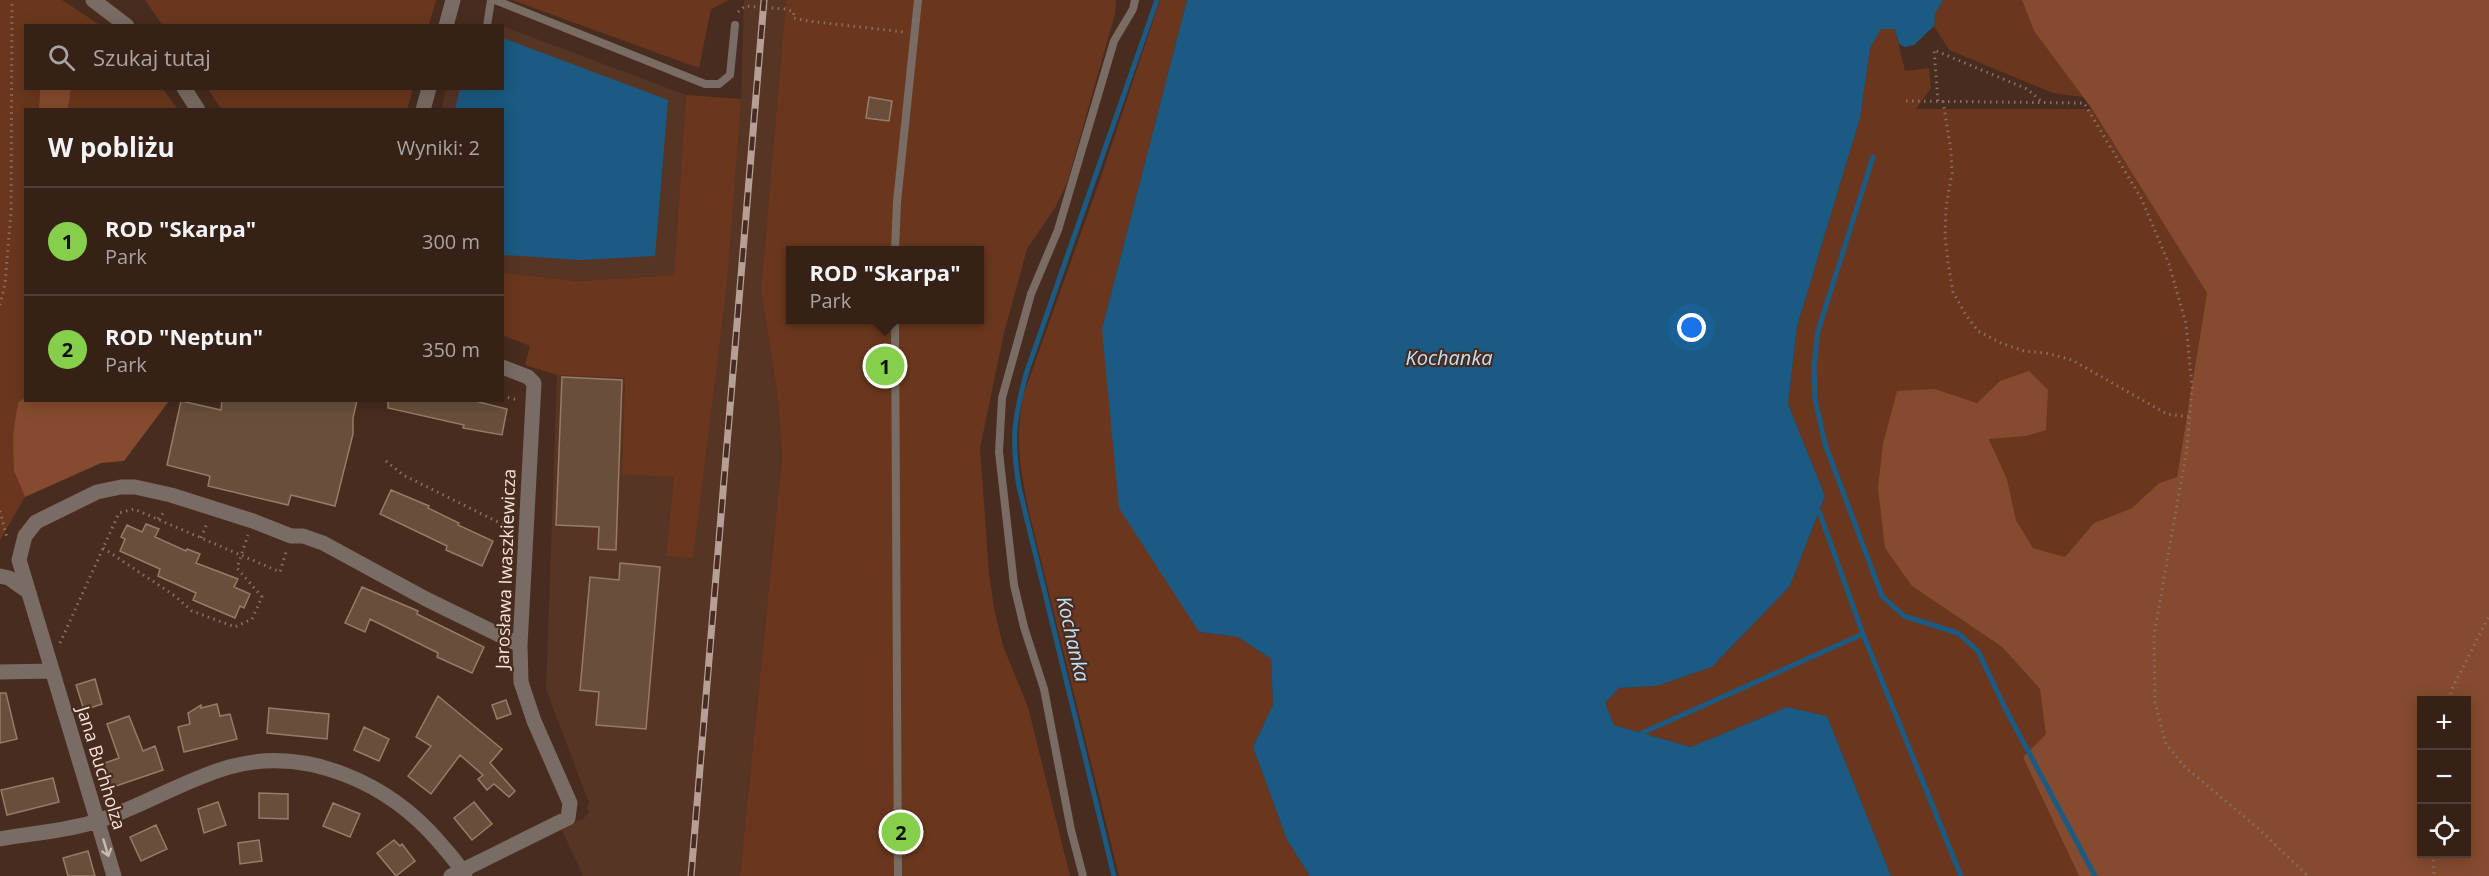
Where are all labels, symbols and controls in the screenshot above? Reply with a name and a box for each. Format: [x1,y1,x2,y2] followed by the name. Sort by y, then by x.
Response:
[24,24,504,90] search box
[45,41,78,74] icon: search
[93,42,211,72] text: Szukaj tutaj
[48,129,175,165] text: W pobliżu
[397,134,480,161] text: Wyniki: 2
[105,213,256,243] text: ROD "Skarpa"
[62,228,73,255] text: 1
[422,228,480,255] text: 300 m
[105,243,147,270] text: Park
[786,246,984,324] popup
[809,257,961,287] text: ROD "Skarpa"
[809,287,851,314] text: Park
[1677,313,1706,342] your location
[105,321,263,351] text: ROD "Neptun"
[62,336,73,363] text: 2
[422,336,480,363] text: 350 m
[866,344,904,388] pin: 1
[1406,344,1492,371] water label: Kochanka
[105,351,147,378] text: Park
[489,468,520,672] street label: Jarosława Iwaszkiewicza
[1051,593,1096,684] water label: Kochanka
[2417,696,2471,858] map controls
[2417,696,2471,750] button: +
[71,701,132,832] street label: Jana Buchholza
[2417,750,2471,804] button: −
[2417,804,2471,858] button: locate
[882,810,920,854] pin: 2
[101,838,112,857] one-way arrow

